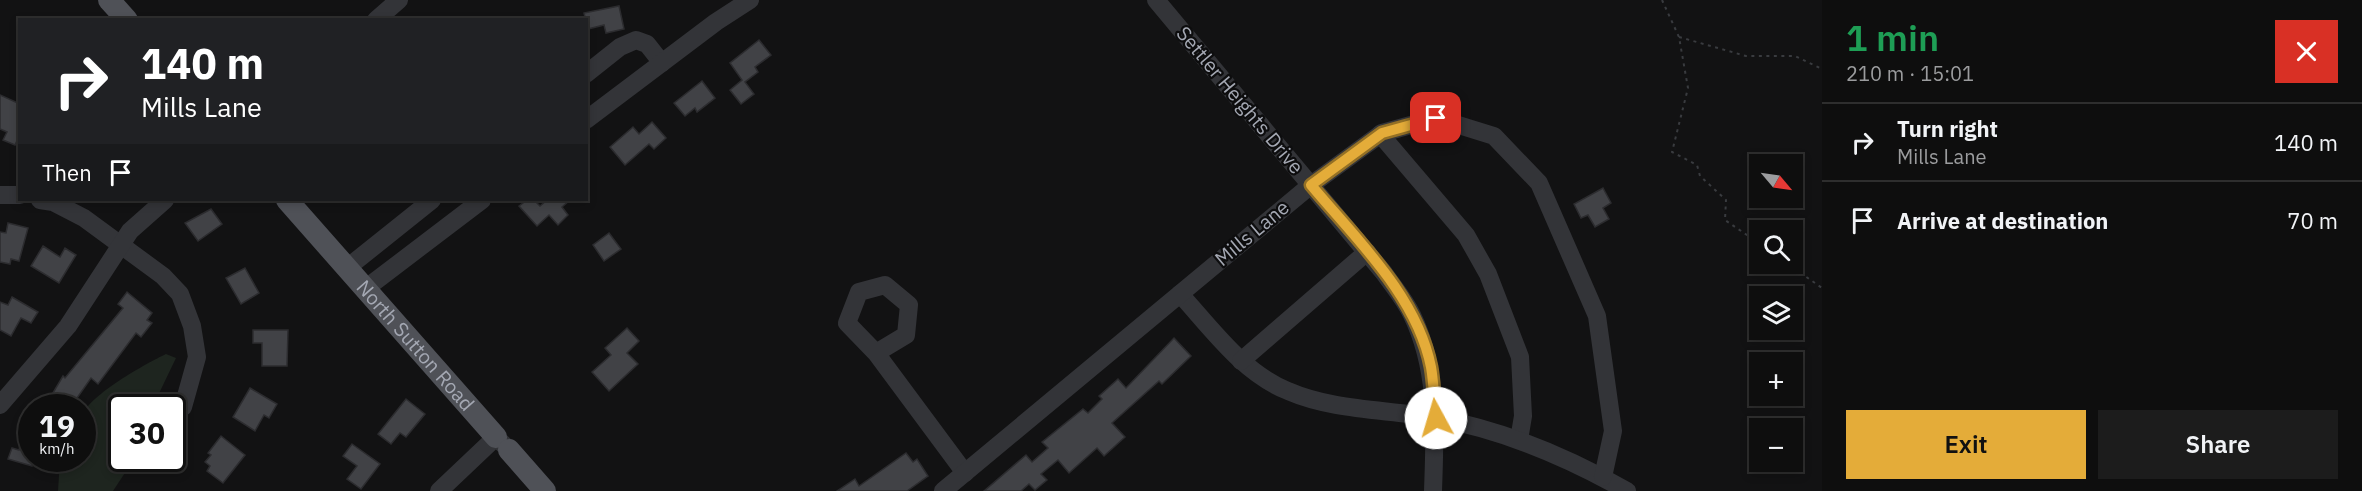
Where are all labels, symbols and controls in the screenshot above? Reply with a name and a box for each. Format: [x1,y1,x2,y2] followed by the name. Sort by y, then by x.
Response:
[1846,14,1939,61] text: 1 min
[1171,20,1310,179] street label: Settler Heights Drive
[2275,20,2338,83] button: close
[141,36,264,91] text: 140 m
[42,42,120,120] icon: right
[1846,60,1974,87] text: 210 m · 15:01
[141,89,262,124] text: Mills Lane
[1410,92,1461,143] pin
[1419,101,1452,134] icon: arrive
[1897,114,1998,143] text: Turn right
[1846,126,1879,159] icon: right
[2274,128,2338,157] text: 140 m
[1897,143,1987,170] text: Mills Lane
[1749,154,1803,208] north arrow
[1749,154,1803,472] map controls
[104,156,137,189] icon: arrive
[42,158,92,187] text: Then
[1209,193,1295,272] street label: Mills Lane
[1846,204,1879,237] icon: arrive
[1897,206,2108,235] text: Arrive at destination
[2287,206,2338,235] text: 70 m
[1749,220,1803,274] button: search
[351,274,481,416] street label: North Sutton Road
[1749,286,1803,340] button: layers
[1749,352,1803,406] button: +
[1404,386,1468,450] position arrow
[108,394,186,472] speed limit sign: 30
[39,406,75,445] text: 19
[1846,410,2086,479] button: Exit
[2098,410,2338,479] button: Share
[1749,418,1803,472] button: −
[39,439,75,458] text: km/h

